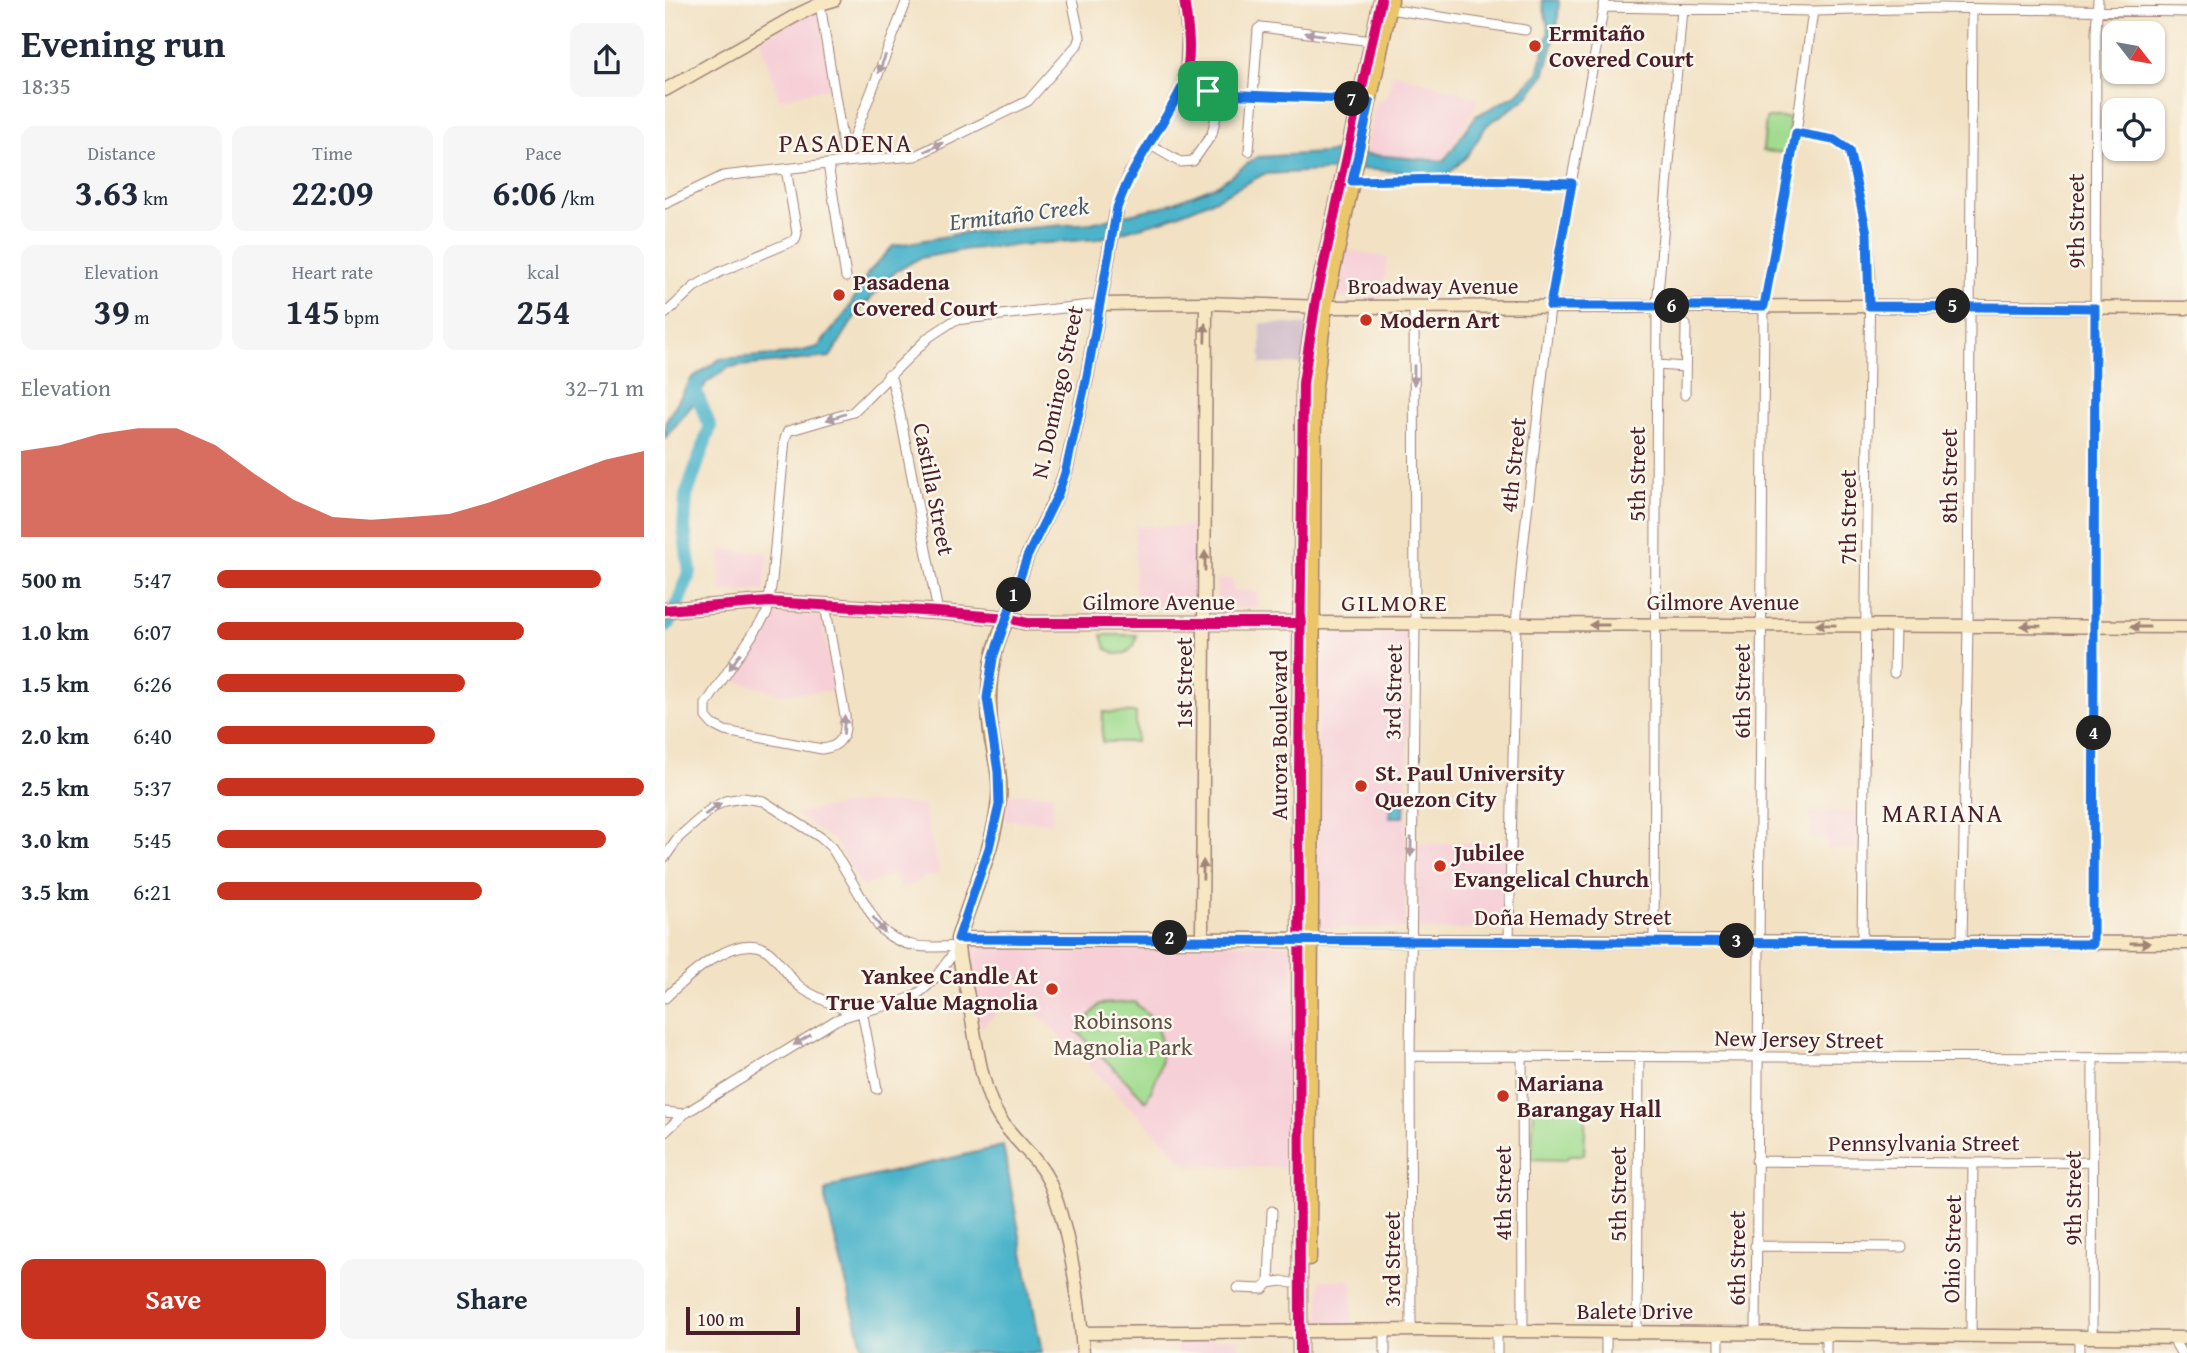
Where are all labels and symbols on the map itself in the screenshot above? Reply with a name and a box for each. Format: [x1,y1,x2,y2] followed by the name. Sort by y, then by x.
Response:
[1549,16,1694,75] place label: Ermitaño Covered Court
[2102,21,2165,84] north arrow
[1303,28,1325,39] one-way arrow
[1527,38,1543,54] marker: Ermitaño Covered Court
[877,53,888,74] one-way arrow
[1178,61,1238,121] pin
[1335,82,1369,116] pin: 7
[779,123,913,162] district label: PASADENA
[924,141,944,153] one-way arrow
[2059,173,2092,269] street label: 9th Street
[946,188,1091,240] water label: Ermitaño Creek
[853,265,998,324] place label: Pasadena Covered Court
[1347,269,1519,302] street label: Broadway Avenue
[831,287,847,303] marker: Pasadena Covered Court
[1655,288,1689,324] pin: 6
[1935,288,1971,324] pin: 5
[1022,302,1091,481] street label: N. Domingo Street
[1380,303,1500,336] place label: Modern Art
[1358,312,1374,328] marker: Modern Art
[1199,322,1211,344] one-way arrow
[1408,364,1420,386] one-way arrow
[826,413,847,423] one-way arrow
[1491,416,1534,514] street label: 4th Street
[905,420,963,558] street label: Castilla Street
[1620,426,1653,522] street label: 5th Street
[1932,428,1965,524] street label: 8th Street
[1831,469,1864,565] street label: 7th Street
[1199,549,1211,571] one-way arrow
[997,578,1031,612] pin: 1
[1083,585,1235,618] street label: Gilmore Avenue
[1341,585,1449,620] district label: GILMORE
[1647,585,1799,618] street label: Gilmore Avenue
[1587,619,1609,631] one-way arrow
[1815,619,1837,631] one-way arrow
[2020,620,2042,632] one-way arrow
[2129,621,2151,633] one-way arrow
[1167,637,1200,729] street label: 1st Street
[1725,643,1758,739] street label: 6th Street
[1375,644,1410,740] street label: 3rd Street
[1262,649,1295,820] street label: Aurora Boulevard
[729,651,742,670] one-way arrow
[838,713,849,735] one-way arrow
[2077,716,2111,750] pin: 4
[1375,756,1565,815] place label: St. Paul University Quezon City
[1353,778,1369,794] marker: St. Paul University Quezon City
[1882,793,2004,832] district label: MARIANA
[704,802,722,816] one-way arrow
[1450,836,1650,895] place label: Jubilee Evangelical Church
[1405,837,1417,859] one-way arrow
[1432,858,1448,874] marker: Jubilee Evangelical Church
[1198,859,1209,881] one-way arrow
[1474,900,1672,933] street label: Doña Hemady Street
[872,916,886,934] one-way arrow
[1153,920,1187,956] pin: 2
[1719,923,1755,958] pin: 3
[2130,937,2152,949] one-way arrow
[826,959,1038,1018] place label: Yankee Candle At True Value Magnolia
[1044,981,1060,997] marker: Yankee Candle At True Value Magnolia
[1053,1004,1193,1063] park label: Robinsons Magnolia Park
[1714,1021,1884,1056] street label: New Jersey Street
[792,1034,811,1047] one-way arrow
[1517,1066,1662,1125] place label: Mariana Barangay Hall
[1495,1088,1511,1104] marker: Mariana Barangay Hall
[1828,1126,2020,1159] street label: Pennsylvania Street
[1486,1145,1519,1241] street label: 4th Street
[1601,1146,1634,1242] street label: 5th Street
[2056,1150,2089,1246] street label: 9th Street
[1934,1195,1969,1303] street label: Ohio Street
[1720,1210,1753,1306] street label: 6th Street
[1375,1211,1408,1307] street label: 3rd Street
[1577,1294,1693,1327] street label: Balete Drive
[686,1304,800,1336] scale bar

